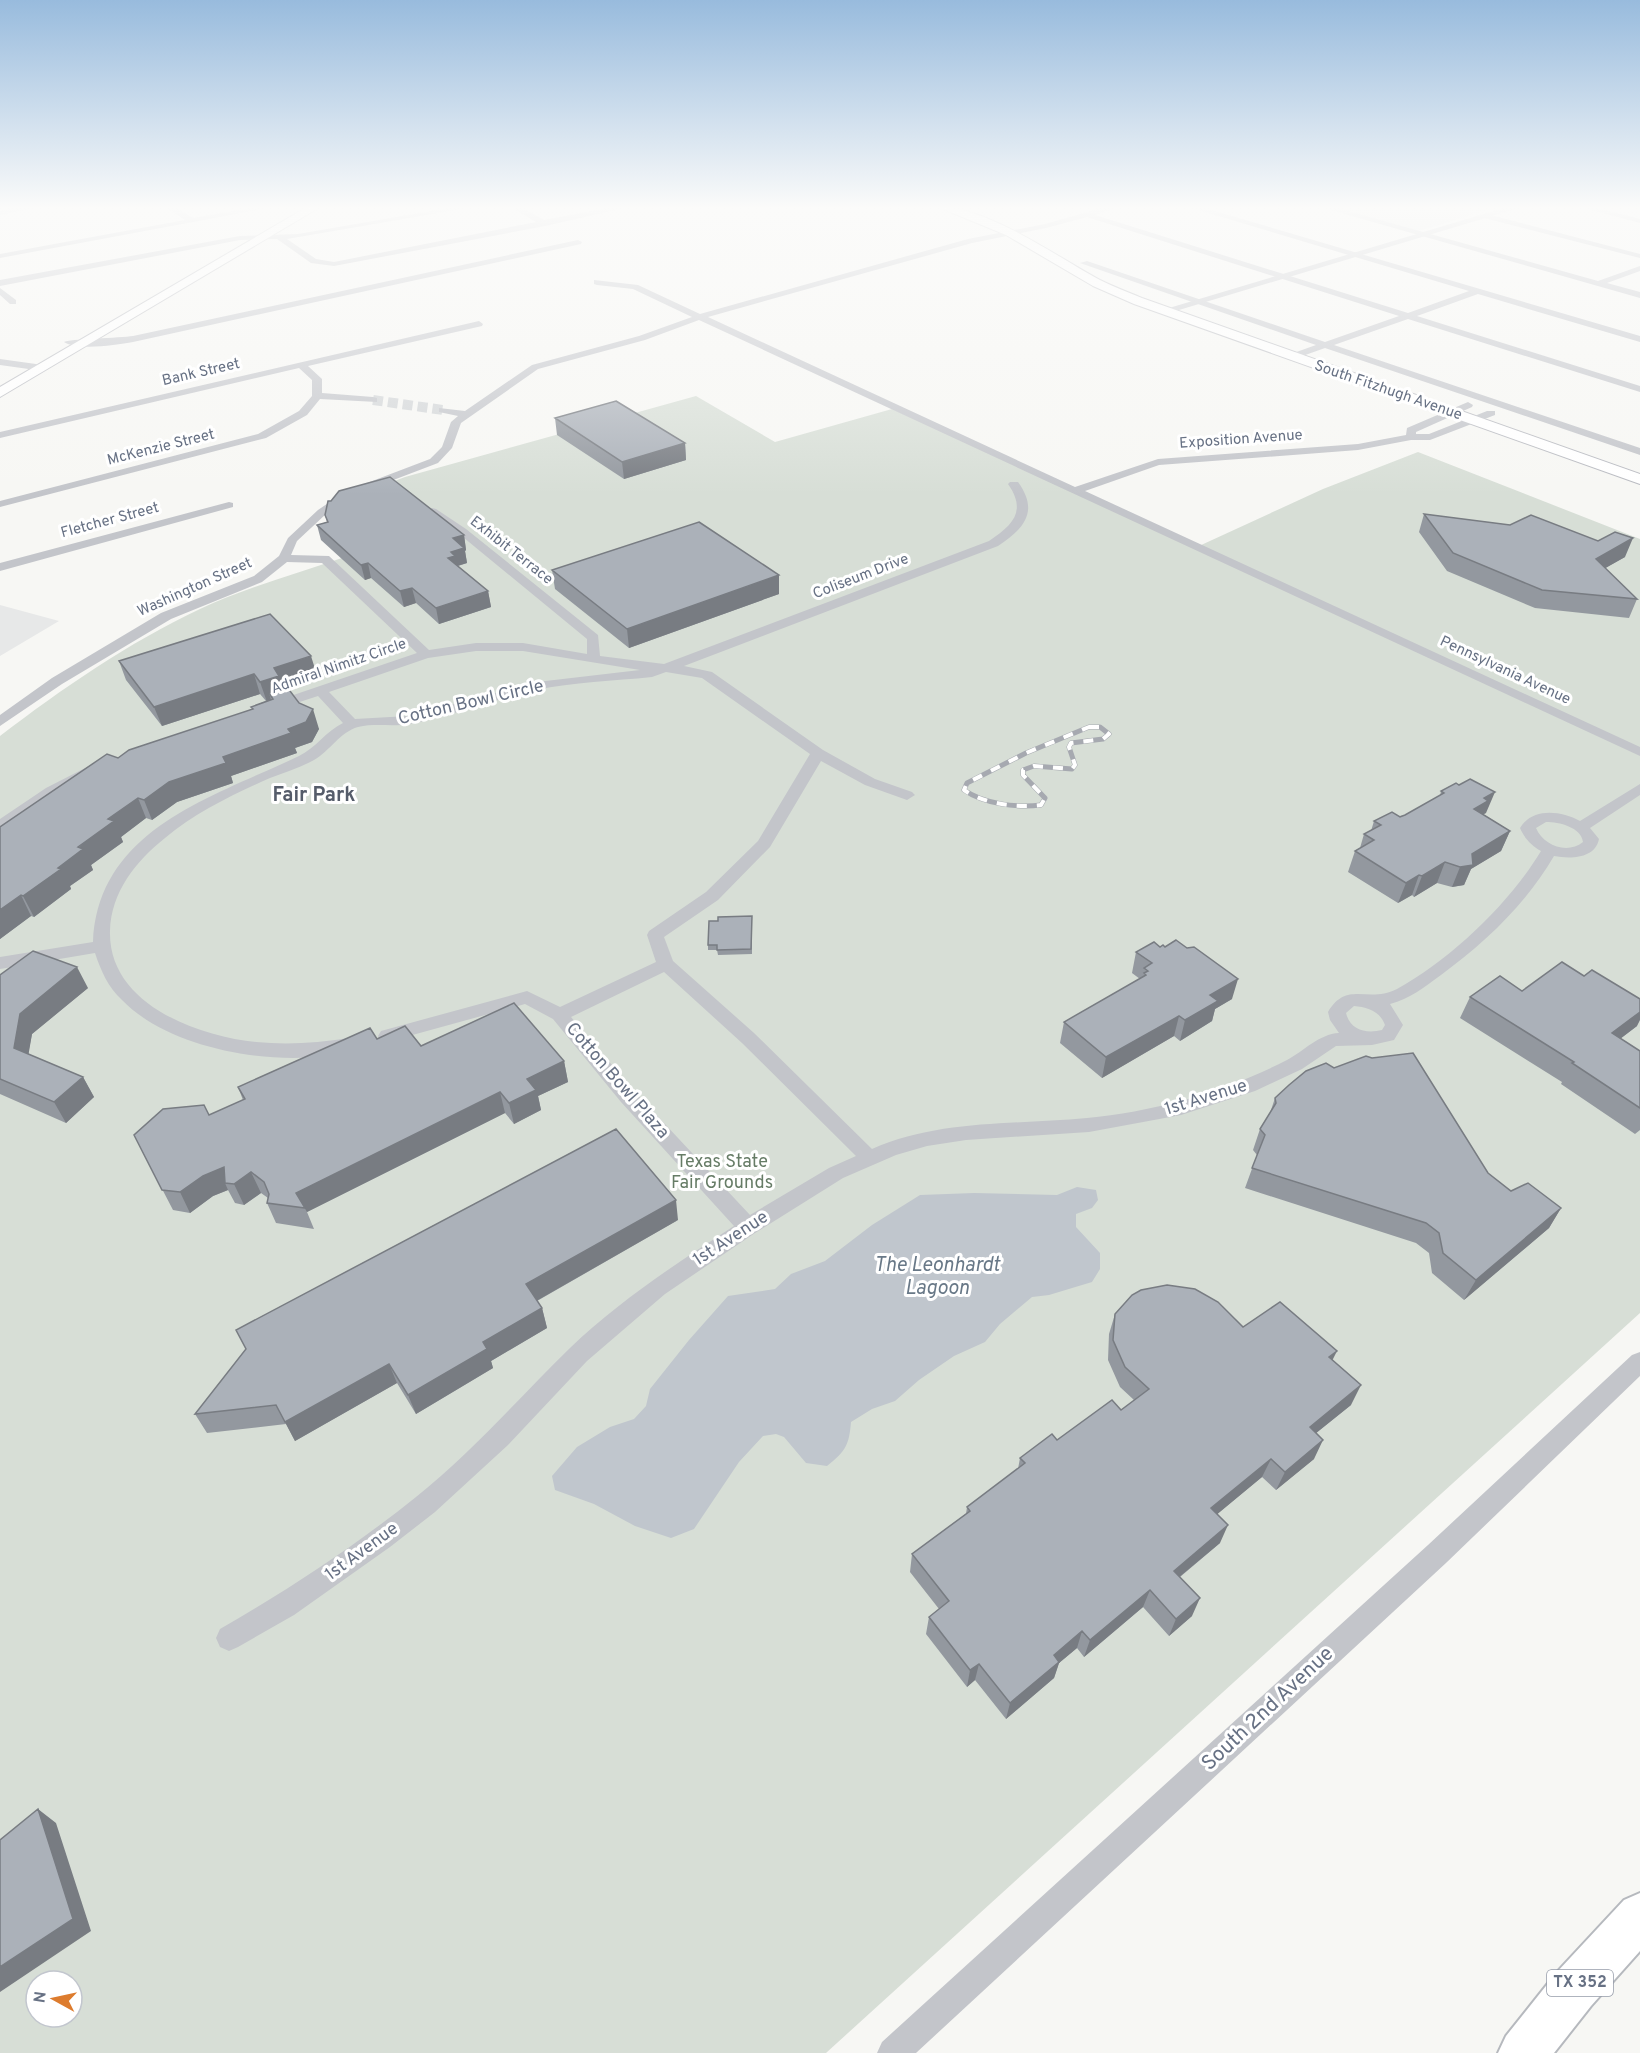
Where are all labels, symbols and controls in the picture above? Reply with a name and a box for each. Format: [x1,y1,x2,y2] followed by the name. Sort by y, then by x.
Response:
[160,355,242,391] street label: Bank Street
[1312,357,1464,425] street label: South Fitzhugh Avenue
[105,425,217,471] street label: McKenzie Street
[1179,426,1303,454] street label: Exposition Avenue
[59,499,161,543] street label: Fletcher Street
[466,513,556,589] street label: Exhibit Terrace
[810,550,912,604] street label: Coliseum Drive
[135,554,255,622] street label: Washington Street
[1437,632,1573,710] street label: Pennsylvania Avenue
[269,635,409,699] street label: Admiral Nimitz Circle
[396,675,546,731] street label: Cotton Bowl Circle
[273,783,355,809] district label: Fair Park
[560,1018,674,1144] street label: Cotton Bowl Plaza
[1162,1075,1250,1121] street label: 1st Avenue
[671,1151,773,1195] park label: Texas State Fair Grounds
[689,1206,773,1272] street label: 1st Avenue
[874,1253,1001,1302] water label: The Leonhardt Lagoon
[321,1518,403,1586] street label: 1st Avenue
[1196,1641,1340,1777] street label: South 2nd Avenue
[24,1969,84,2029] north arrow
[1547,1970,1613,1996] road number: TX 352
[30,1990,52,2004] text: N

